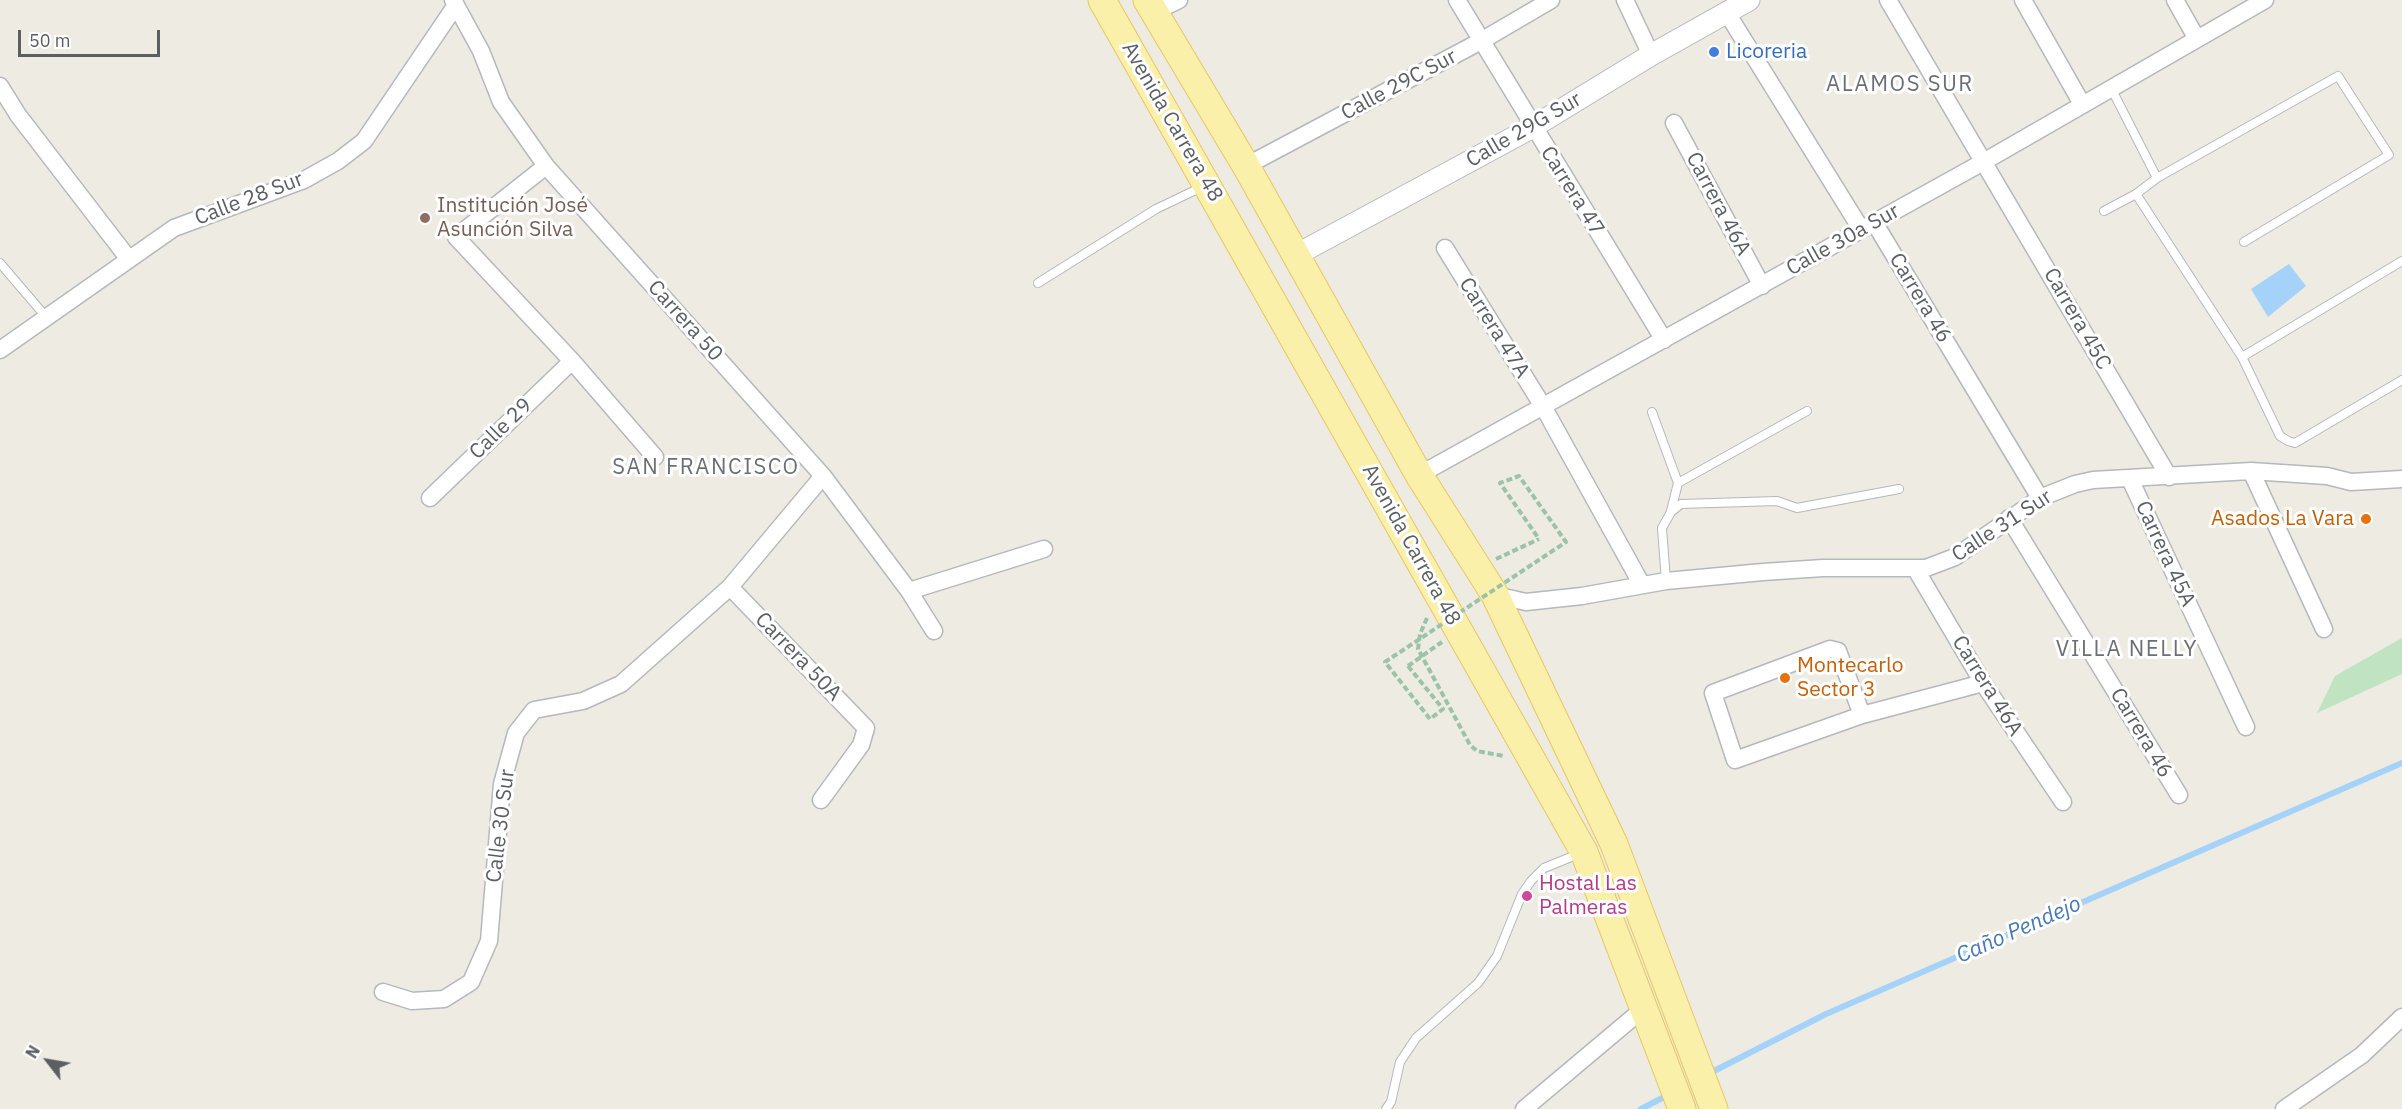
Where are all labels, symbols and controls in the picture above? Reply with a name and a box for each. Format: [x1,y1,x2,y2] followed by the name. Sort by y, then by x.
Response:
[21,18,164,56] scale bar
[29,29,71,52] text: 50 m
[1116,38,1228,206] street label: Avenida Carrera 48
[1726,39,1807,65] place label: Licoreria
[1337,44,1461,126] street label: Calle 29C Sur
[1707,45,1721,59] marker: Licoreria
[1826,72,1974,98] district label: ALAMOS SUR
[1462,87,1586,173] street label: Calle 29G Sur
[1535,142,1609,240] street label: Carrera 47
[1680,148,1756,260] street label: Carrera 46A
[191,167,307,231] street label: Calle 28 Sur
[437,193,588,243] place label: Institución José Asunción Silva
[1782,199,1904,281] street label: Calle 30a Sur
[418,211,432,225] marker: Institución José Asunción Silva
[1883,249,1957,347] street label: Carrera 46
[2038,264,2116,374] street label: Carrera 45C
[1453,273,1535,383] street label: Carrera 47A
[642,275,728,367] street label: Carrera 50
[464,393,538,465] street label: Calle 29
[612,455,800,481] district label: SAN FRANCISCO
[1356,460,1466,630] street label: Avenida Carrera 48
[1947,484,2057,568] street label: Calle 31 Sur
[2130,497,2200,611] street label: Carrera 45A
[2211,506,2354,532] place label: Asados La Vara
[2359,512,2373,526] marker: Asados La Vara
[749,607,847,707] street label: Carrera 50A
[1946,631,2028,741] street label: Carrera 46A
[2056,637,2198,663] district label: VILLA NELLY
[1797,653,1904,703] place label: Montecarlo Sector 3
[1778,671,1792,685] marker: Montecarlo Sector 3
[2104,684,2178,782] street label: Carrera 46
[482,768,520,884] street label: Calle 30 Sur
[1539,871,1637,921] place label: Hostal Las Palmeras
[1520,889,1534,903] marker: Hostal Las Palmeras
[1953,891,2085,969] water label: Caño Pendejo
[18,1031,78,1091] north arrow
[21,1042,44,1062] text: N

